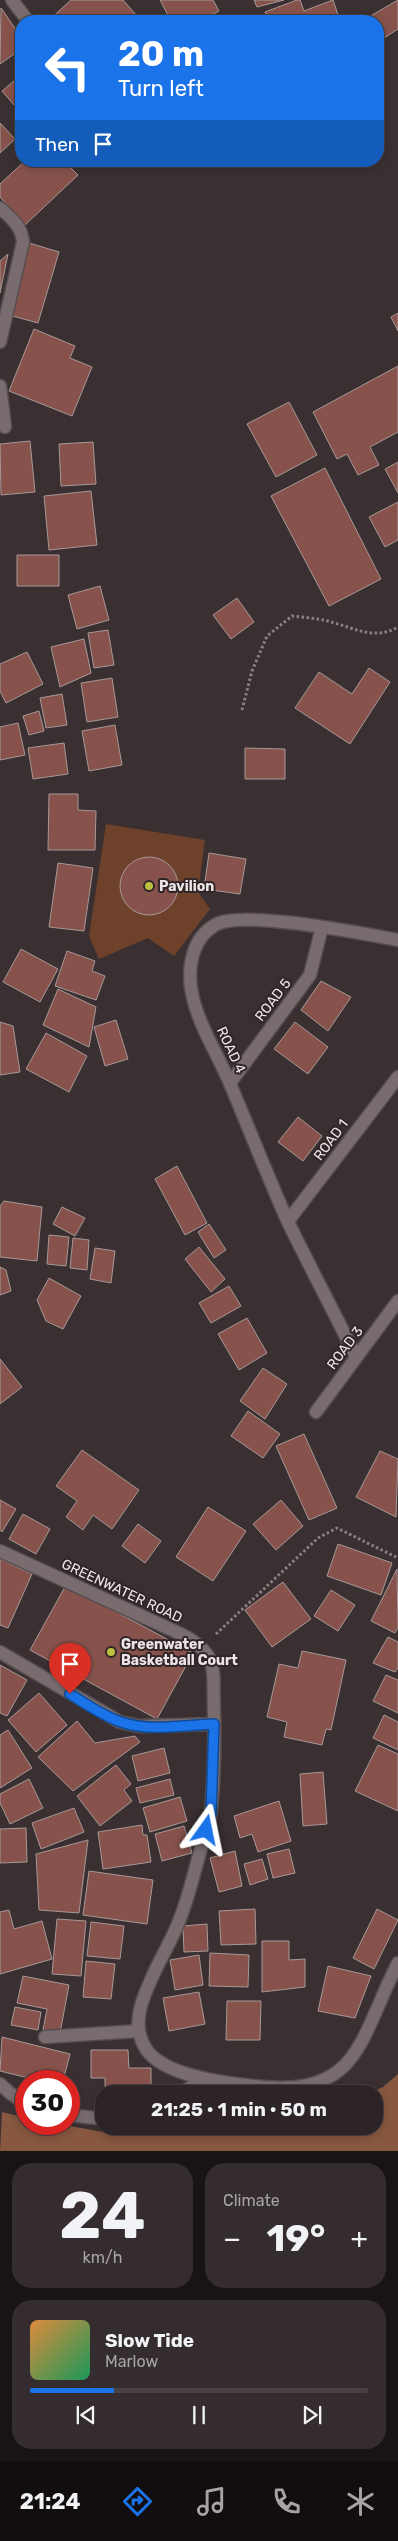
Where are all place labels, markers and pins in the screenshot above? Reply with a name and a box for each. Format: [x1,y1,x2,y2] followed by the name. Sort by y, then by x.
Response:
[159,878,214,895] place label: Pavilion
[143,880,155,892] marker: Pavilion
[121,1636,238,1669] place label: Greenwater Basketball Court
[49,1643,91,1694] pin
[105,1646,117,1658] marker: Greenwater Basketball Court

